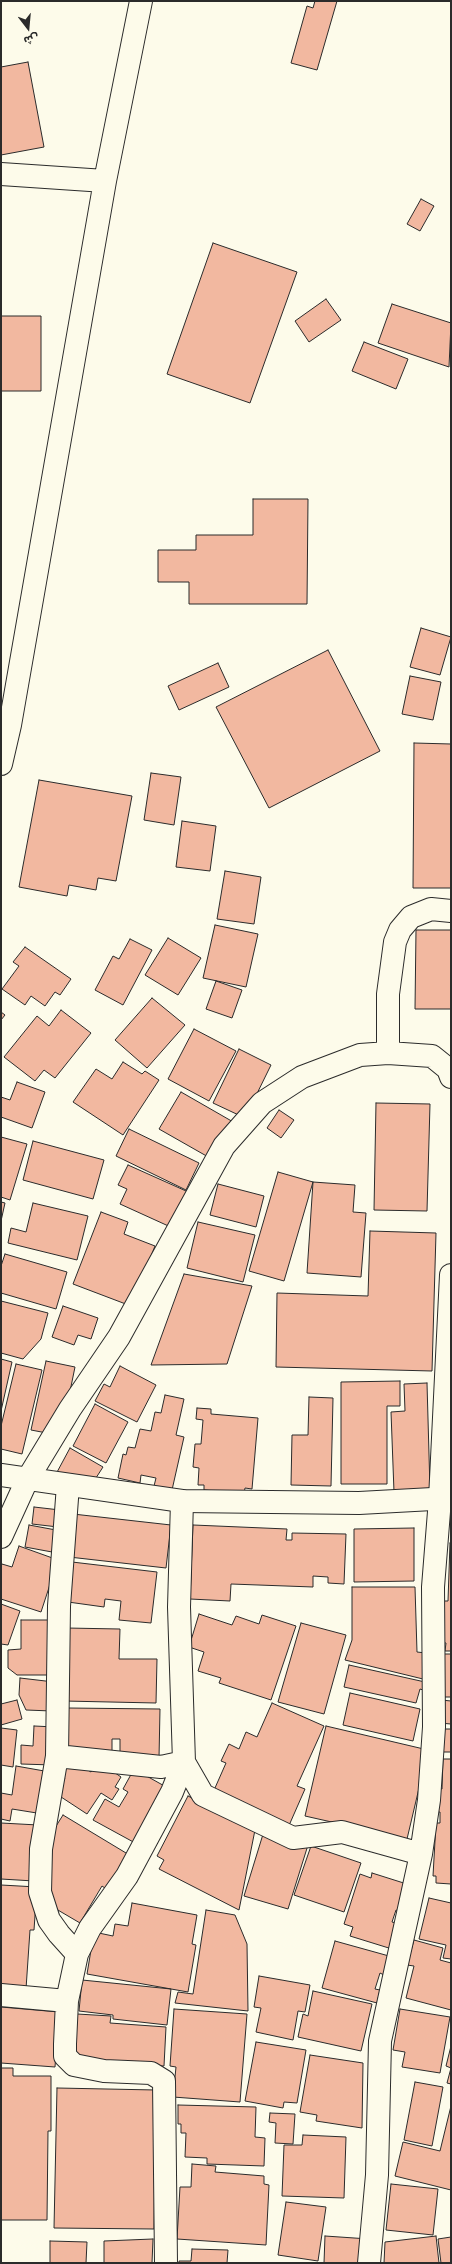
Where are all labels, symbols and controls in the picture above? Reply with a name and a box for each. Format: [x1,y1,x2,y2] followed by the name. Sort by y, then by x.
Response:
[8,8,48,48] north arrow
[22,32,40,47] text: ش

